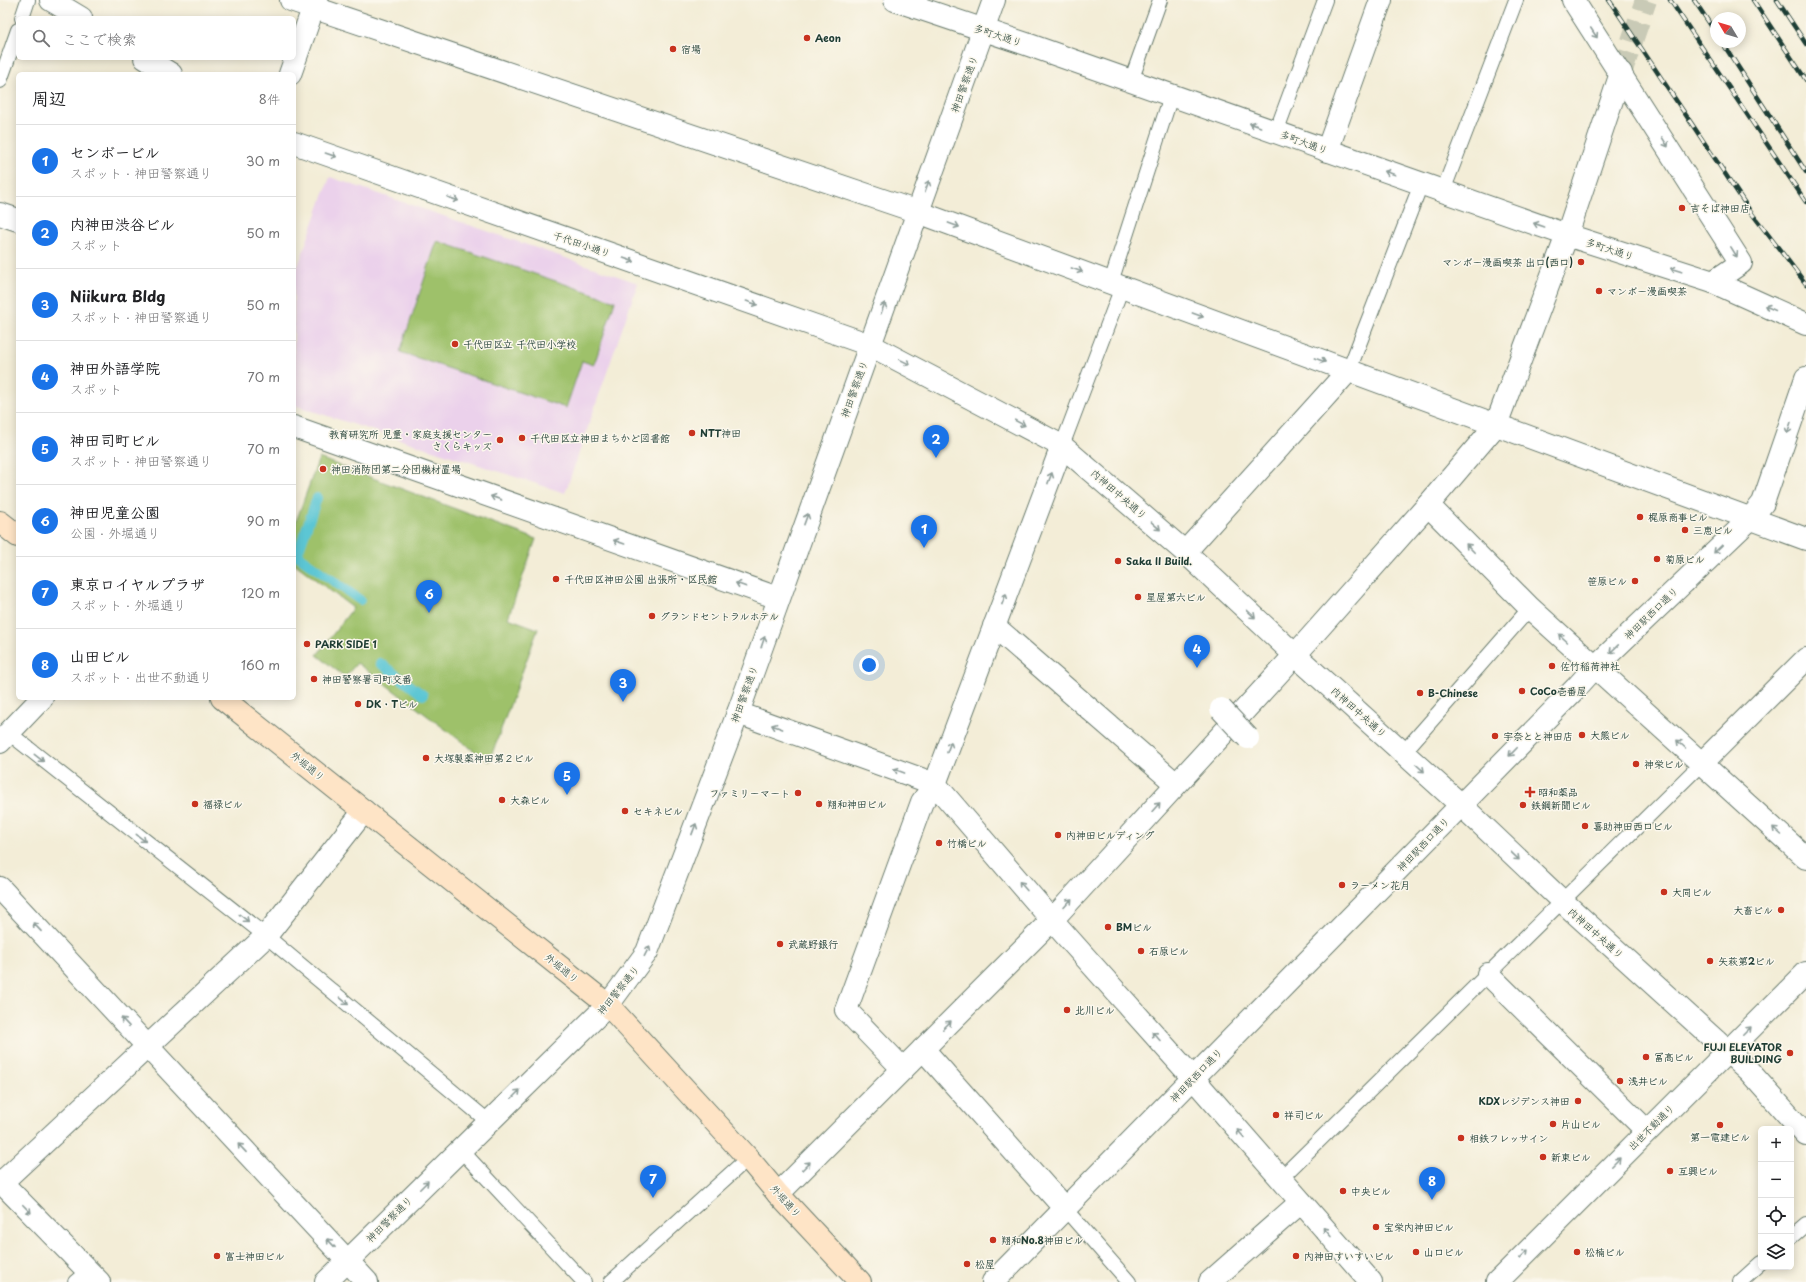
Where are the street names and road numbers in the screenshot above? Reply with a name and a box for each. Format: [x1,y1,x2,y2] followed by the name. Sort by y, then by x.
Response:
[972,20,1024,49] street label: 多町大通り
[946,53,981,115] street label: 神田警察通り
[1278,126,1330,157] street label: 多町大通り
[551,227,613,260] street label: 千代田小通り
[1584,234,1636,263] street label: 多町大通り
[836,358,871,420] street label: 神田警察通り
[1088,465,1151,522] street label: 内神田中央通り
[1620,583,1681,642] street label: 神田駅西口通り
[726,663,761,725] street label: 神田警察通り
[1328,683,1390,741] street label: 内神田中央通り
[288,747,329,784] street label: 外堀通り
[1393,813,1452,874] street label: 神田駅西口通り
[1565,904,1627,962] street label: 内神田中央通り
[542,949,583,986] street label: 外堀通り
[593,962,642,1018] street label: 神田警察通り
[1166,1044,1225,1105] street label: 神田駅西口通り
[1624,1100,1677,1153] street label: 出世不動通り
[767,1181,805,1221] street label: 外堀通り
[362,1192,415,1245] street label: 神田警察通り

